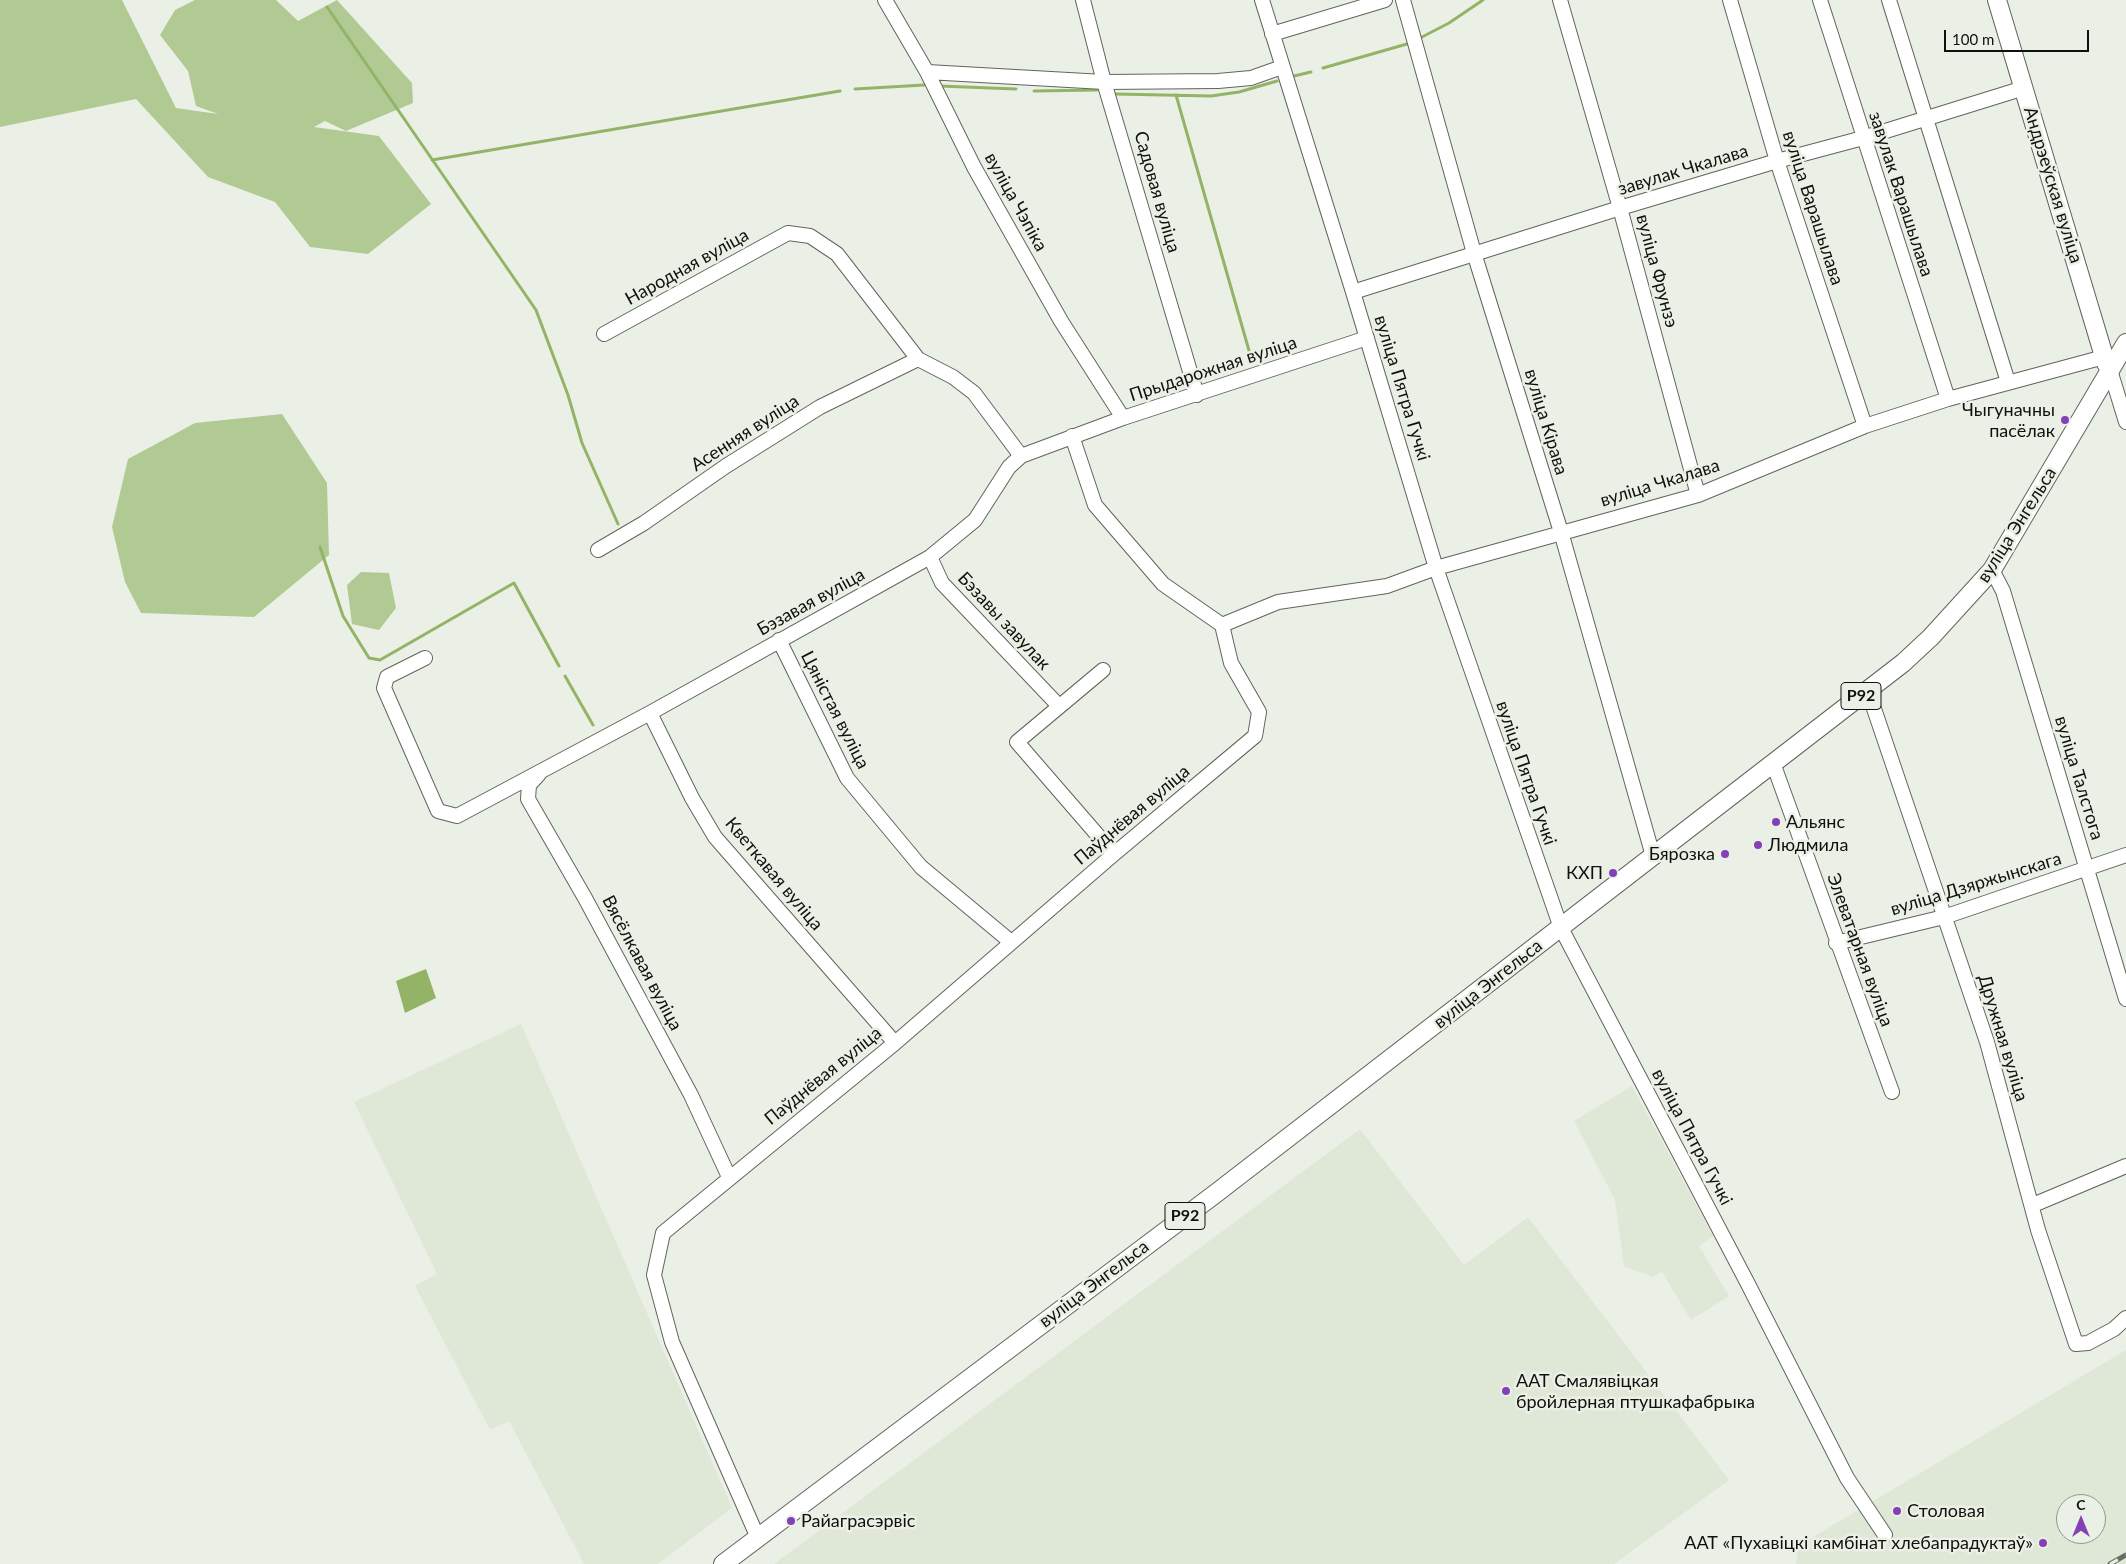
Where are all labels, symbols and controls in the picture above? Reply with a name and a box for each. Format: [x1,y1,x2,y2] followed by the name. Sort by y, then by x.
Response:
[1946,20,2091,52] scale bar
[1952,30,1994,48] text: 100 m
[2019,104,2087,266] street label: Андрэеўская вуліца
[1864,109,1938,279] street label: завулак Варашылава
[1778,128,1848,288] street label: вуліца Варашылава
[1129,129,1185,255] street label: Садовая вуліца
[1615,140,1751,200] street label: завулак Чкалава
[980,149,1052,255] street label: вуліца Чэпіка
[1632,212,1682,330] street label: вуліца Фрунзэ
[621,224,753,310] street label: Народная вуліца
[1370,313,1434,463] street label: вуліца Пятра Гучкі
[1127,332,1299,406] street label: Прыдарожная вуліца
[1520,366,1572,478] street label: вуліца Кірава
[687,390,803,476] street label: Асенняя вуліца
[1962,399,2055,442] place label: Чыгуначны пасёлак
[2059,414,2071,426] marker: Чыгуначны пасёлак
[1598,455,1722,511] street label: вуліца Чкалава
[1973,463,2061,587] street label: вуліца Энгельса
[753,564,869,640] street label: Бэзавая вуліца
[953,568,1055,674] street label: Бэзавы завулак
[796,648,874,772] street label: Цяністая вуліца
[1841,682,1881,709] road number: Р92
[1491,698,1561,848] street label: вуліца Пятра Гучкі
[2050,713,2108,843] street label: вуліца Талстога
[1070,760,1194,870] street label: Паўднёвая вуліца
[1786,811,1845,833] place label: Альянс
[720,813,828,935] street label: Кветкавая вуліца
[1770,816,1782,828] marker: Альянс
[1768,834,1848,856] place label: Людмила
[1752,839,1764,851] marker: Людмила
[1649,843,1715,865] place label: Бярозка
[1719,848,1731,860] marker: Бярозка
[1888,848,2064,920] street label: вуліца Дзяржынскага
[1566,862,1603,884] place label: КХП
[1607,867,1619,879] marker: КХП
[1822,870,1898,1030] street label: Элеватарная вуліца
[597,892,687,1034] street label: Вясёлкавая вуліца
[1429,935,1547,1033] street label: вуліца Энгельса
[1973,972,2033,1104] street label: Дружная вуліца
[760,1022,886,1130] street label: Паўднёвая вуліца
[1647,1065,1737,1209] street label: вуліца Пятра Гучкі
[1165,1202,1205,1230] road number: Р92
[1035,1236,1153,1332] street label: вуліца Энгельса
[1516,1370,1755,1412] place label: ААТ Смалявіцкая бройлерная птушкафабрыка
[1500,1385,1512,1397] marker: ААТ Смалявіцкая бройлерная птушкафабрыка
[2056,1494,2106,1544] north arrow
[2076,1496,2086,1513] text: С
[1907,1500,1985,1522] place label: Столовая
[1891,1505,1903,1517] marker: Столовая
[801,1510,915,1532] place label: Райаграсэрвіс
[785,1515,797,1527] marker: Райаграсэрвіс
[1684,1532,2033,1554] place label: ААТ «Пухавіцкі камбінат хлебапрадуктаў»
[2037,1537,2049,1549] marker: ААТ «Пухавіцкі камбінат хлебапрадуктаў»

